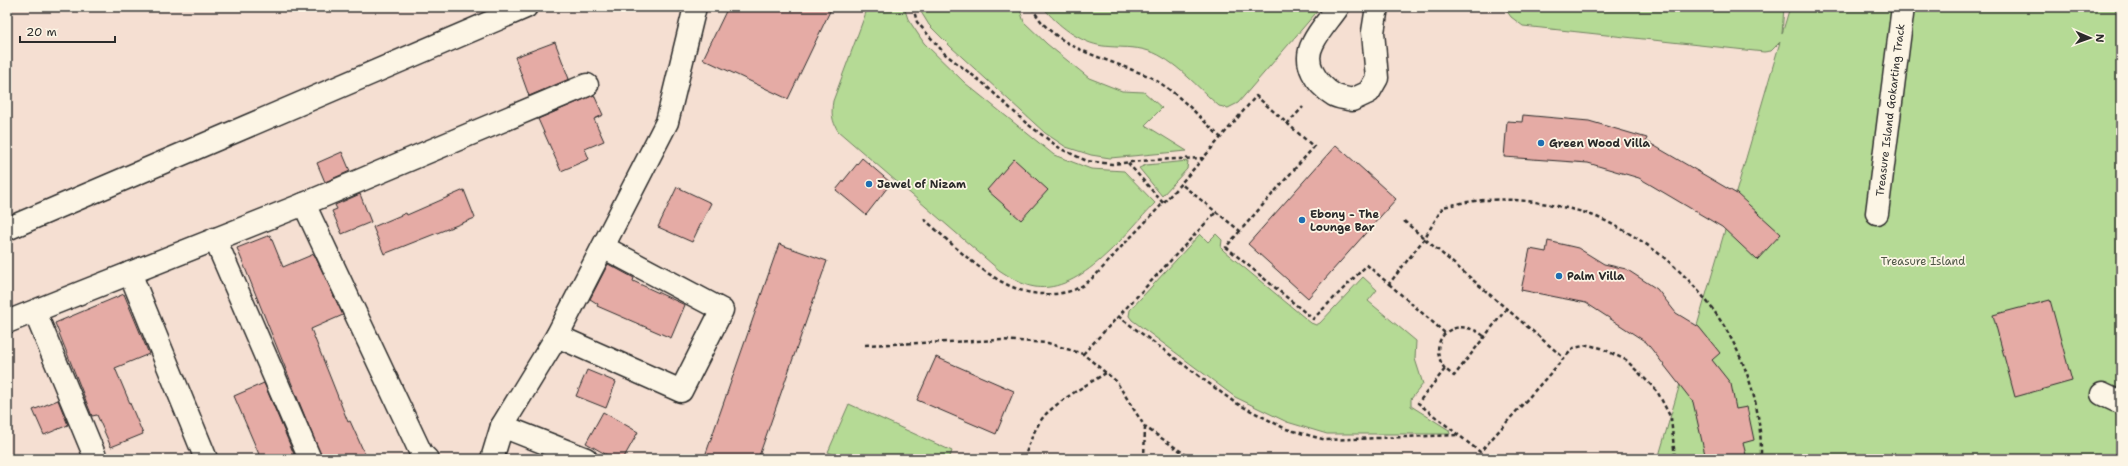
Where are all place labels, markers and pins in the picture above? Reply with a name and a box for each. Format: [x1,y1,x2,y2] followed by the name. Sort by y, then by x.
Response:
[1549,136,1650,151] place label: Green Wood Villa
[1536,138,1546,148] marker: Green Wood Villa
[877,177,966,192] place label: Jewel of Nizam
[864,179,874,189] marker: Jewel of Nizam
[1310,207,1379,235] place label: Ebony - The Lounge Bar
[1297,215,1307,225] marker: Ebony - The Lounge Bar
[1567,269,1625,284] place label: Palm Villa
[1554,271,1564,281] marker: Palm Villa

